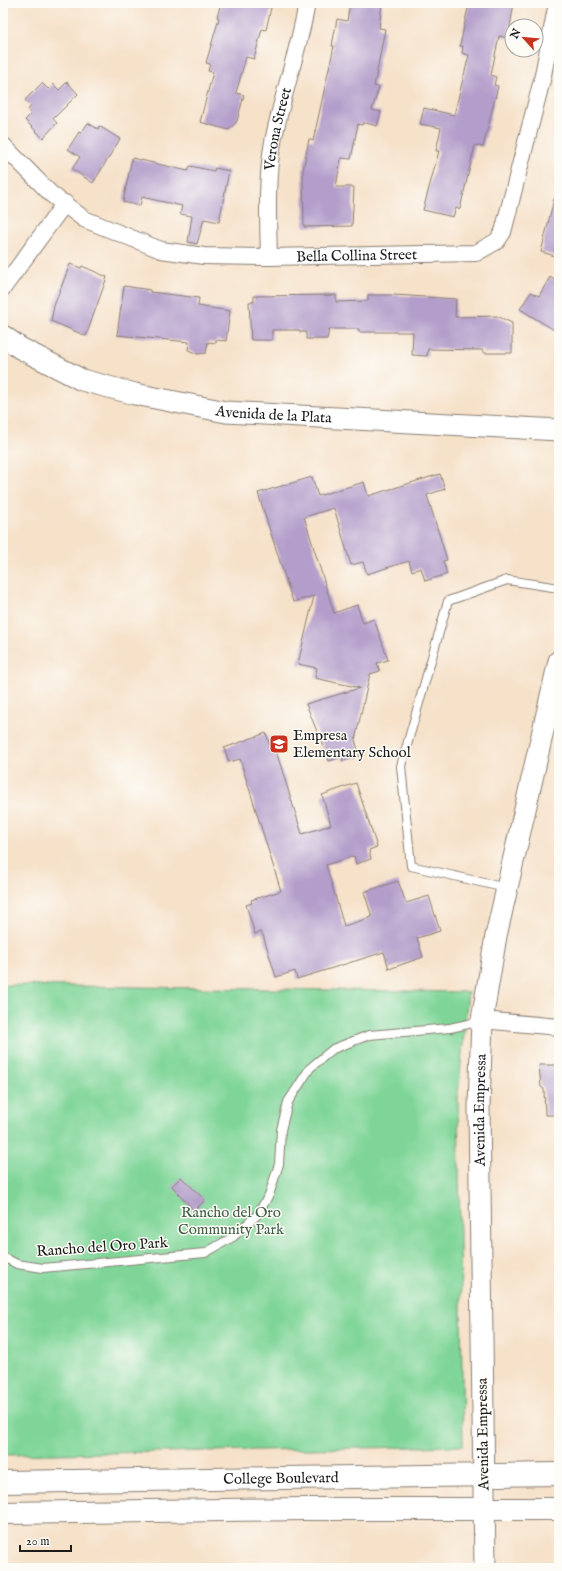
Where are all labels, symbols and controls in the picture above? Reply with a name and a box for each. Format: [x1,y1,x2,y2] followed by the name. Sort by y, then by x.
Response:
[504,18,544,58] north arrow
[507,26,525,42] text: N
[260,85,295,172] street label: Verona Street
[296,245,417,266] street label: Bella Collina Street
[213,401,333,427] street label: Avenida de la Plata
[293,726,412,762] place label: Empresa Elementary School
[268,733,290,755] school or university icon: Empresa Elementary School
[469,1053,490,1167] street label: Avenida Empressa
[178,1203,285,1239] park label: Rancho del Oro Community Park
[36,1233,169,1261] street label: Rancho del Oro Park
[473,1377,493,1491] street label: Avenida Empressa
[223,1468,340,1488] street label: College Boulevard
[20,1527,71,1553] scale bar
[26,1534,49,1549] text: 20 m

